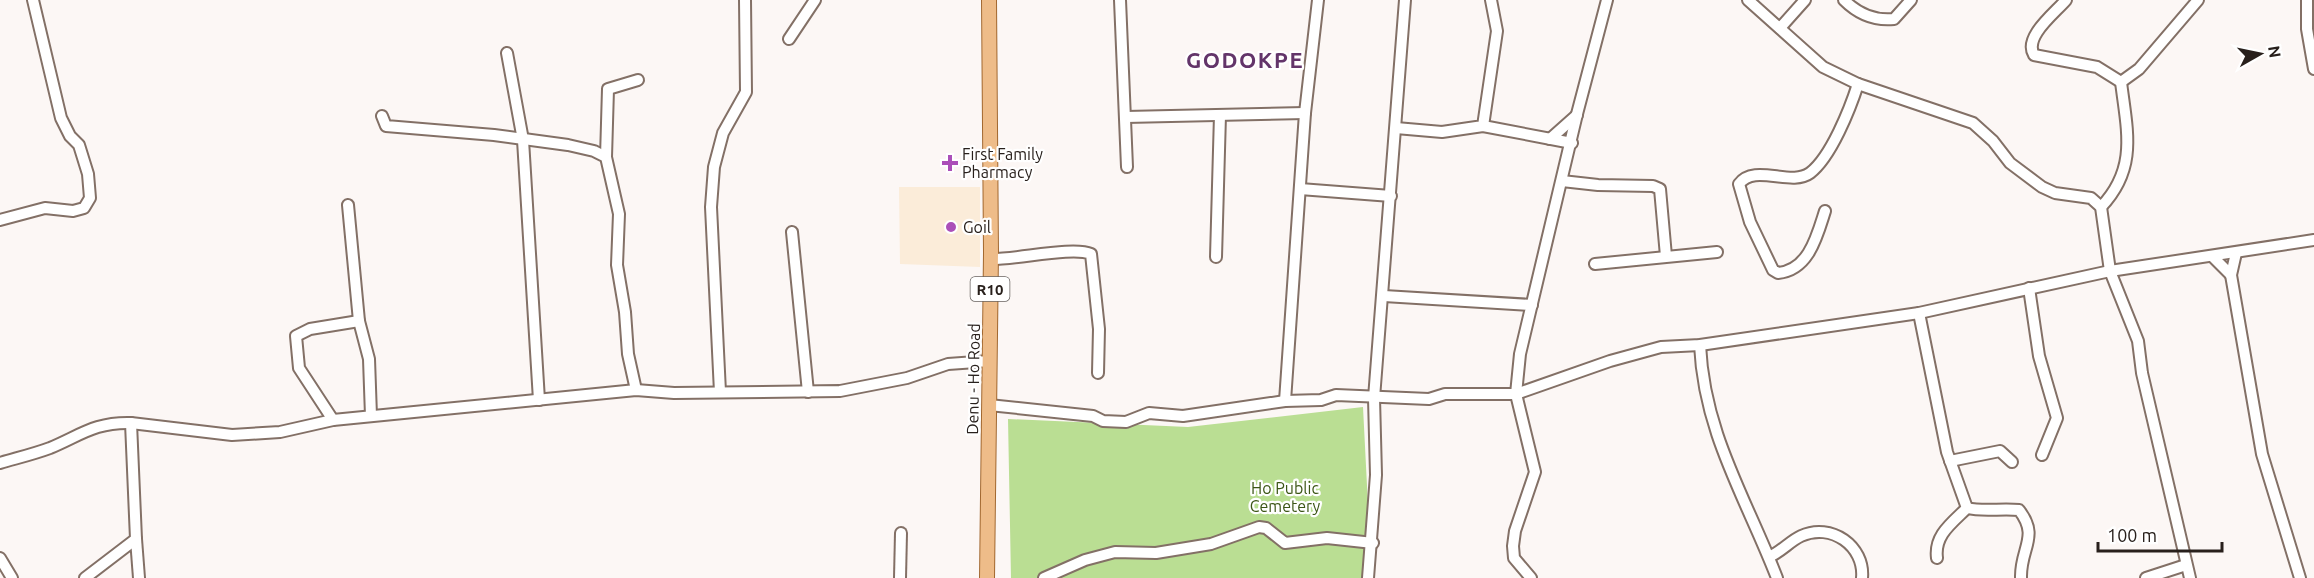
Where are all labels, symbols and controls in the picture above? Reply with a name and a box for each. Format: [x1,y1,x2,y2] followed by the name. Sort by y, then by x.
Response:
[2230,24,2290,84] north arrow
[2265,44,2285,59] text: N
[1186,47,1304,72] district label: GODOKPE
[962,145,1043,181] place label: First Family Pharmacy
[943,156,957,170] marker: First Family Pharmacy
[963,218,991,236] place label: Goil
[944,220,958,234] marker: Goil
[970,277,1010,301] road number: R10
[963,323,983,435] street label: Denu - Ho Road
[1250,479,1321,515] park label: Ho Public Cemetery
[2098,515,2222,553] scale bar
[2107,525,2157,545] text: 100 m

